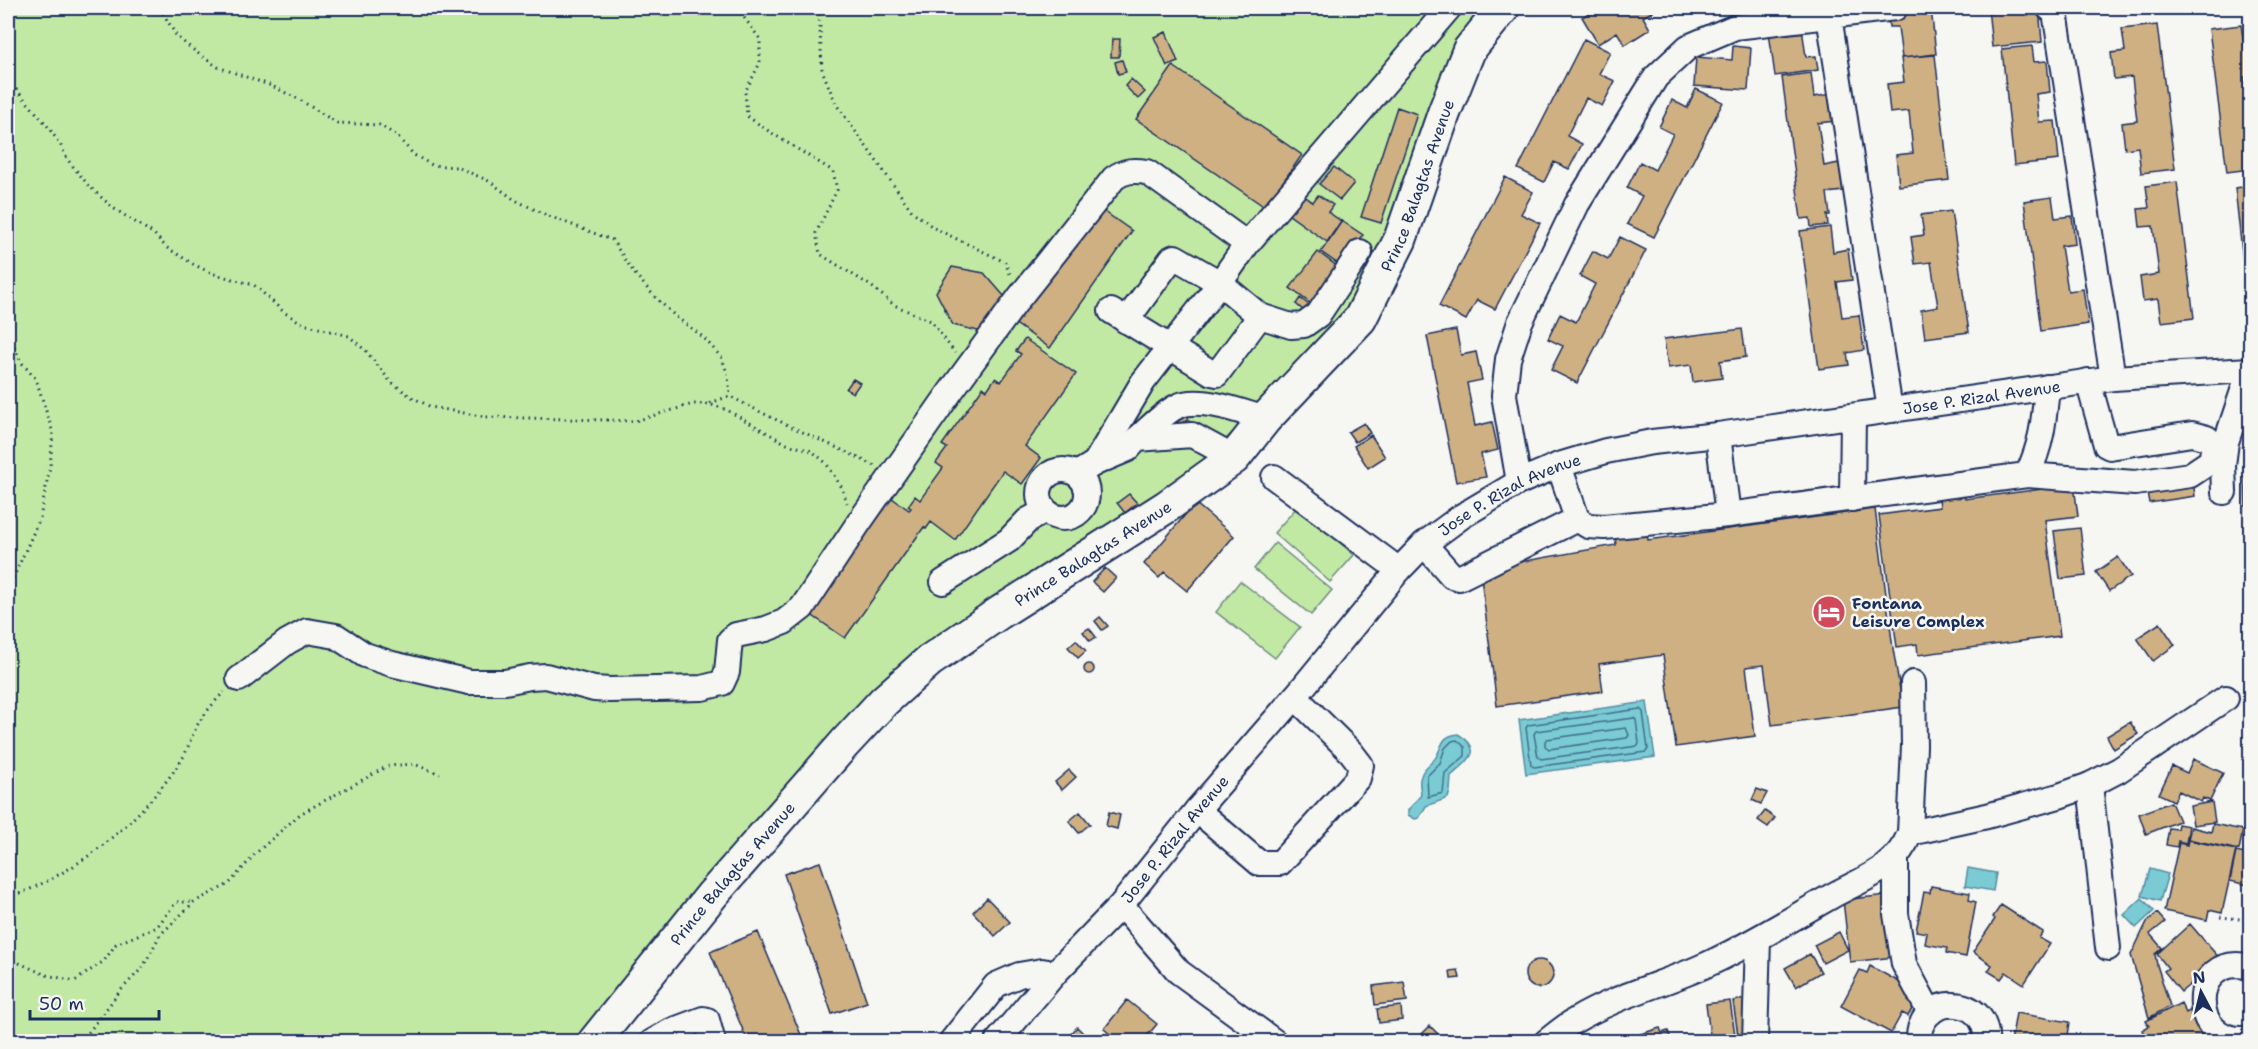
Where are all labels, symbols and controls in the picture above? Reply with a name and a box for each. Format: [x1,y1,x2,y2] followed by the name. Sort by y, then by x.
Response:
[1376,96,1459,275] street label: Prince Balagtas Avenue
[1901,376,2062,419] street label: Jose P. Rizal Avenue
[1434,449,1583,541] street label: Jose P. Rizal Avenue
[1011,496,1176,612] street label: Prince Balagtas Avenue
[1852,593,1984,632] place label: Fontana Leisure Complex
[1811,594,1847,630] hotel icon: Fontana Leisure Complex
[1117,771,1233,908] street label: Jose P. Rizal Avenue
[666,798,800,950] street label: Prince Balagtas Avenue
[2171,962,2231,1022] north arrow
[2192,966,2207,989] text: N
[30,983,159,1021] scale bar
[39,992,84,1016] text: 50 m

